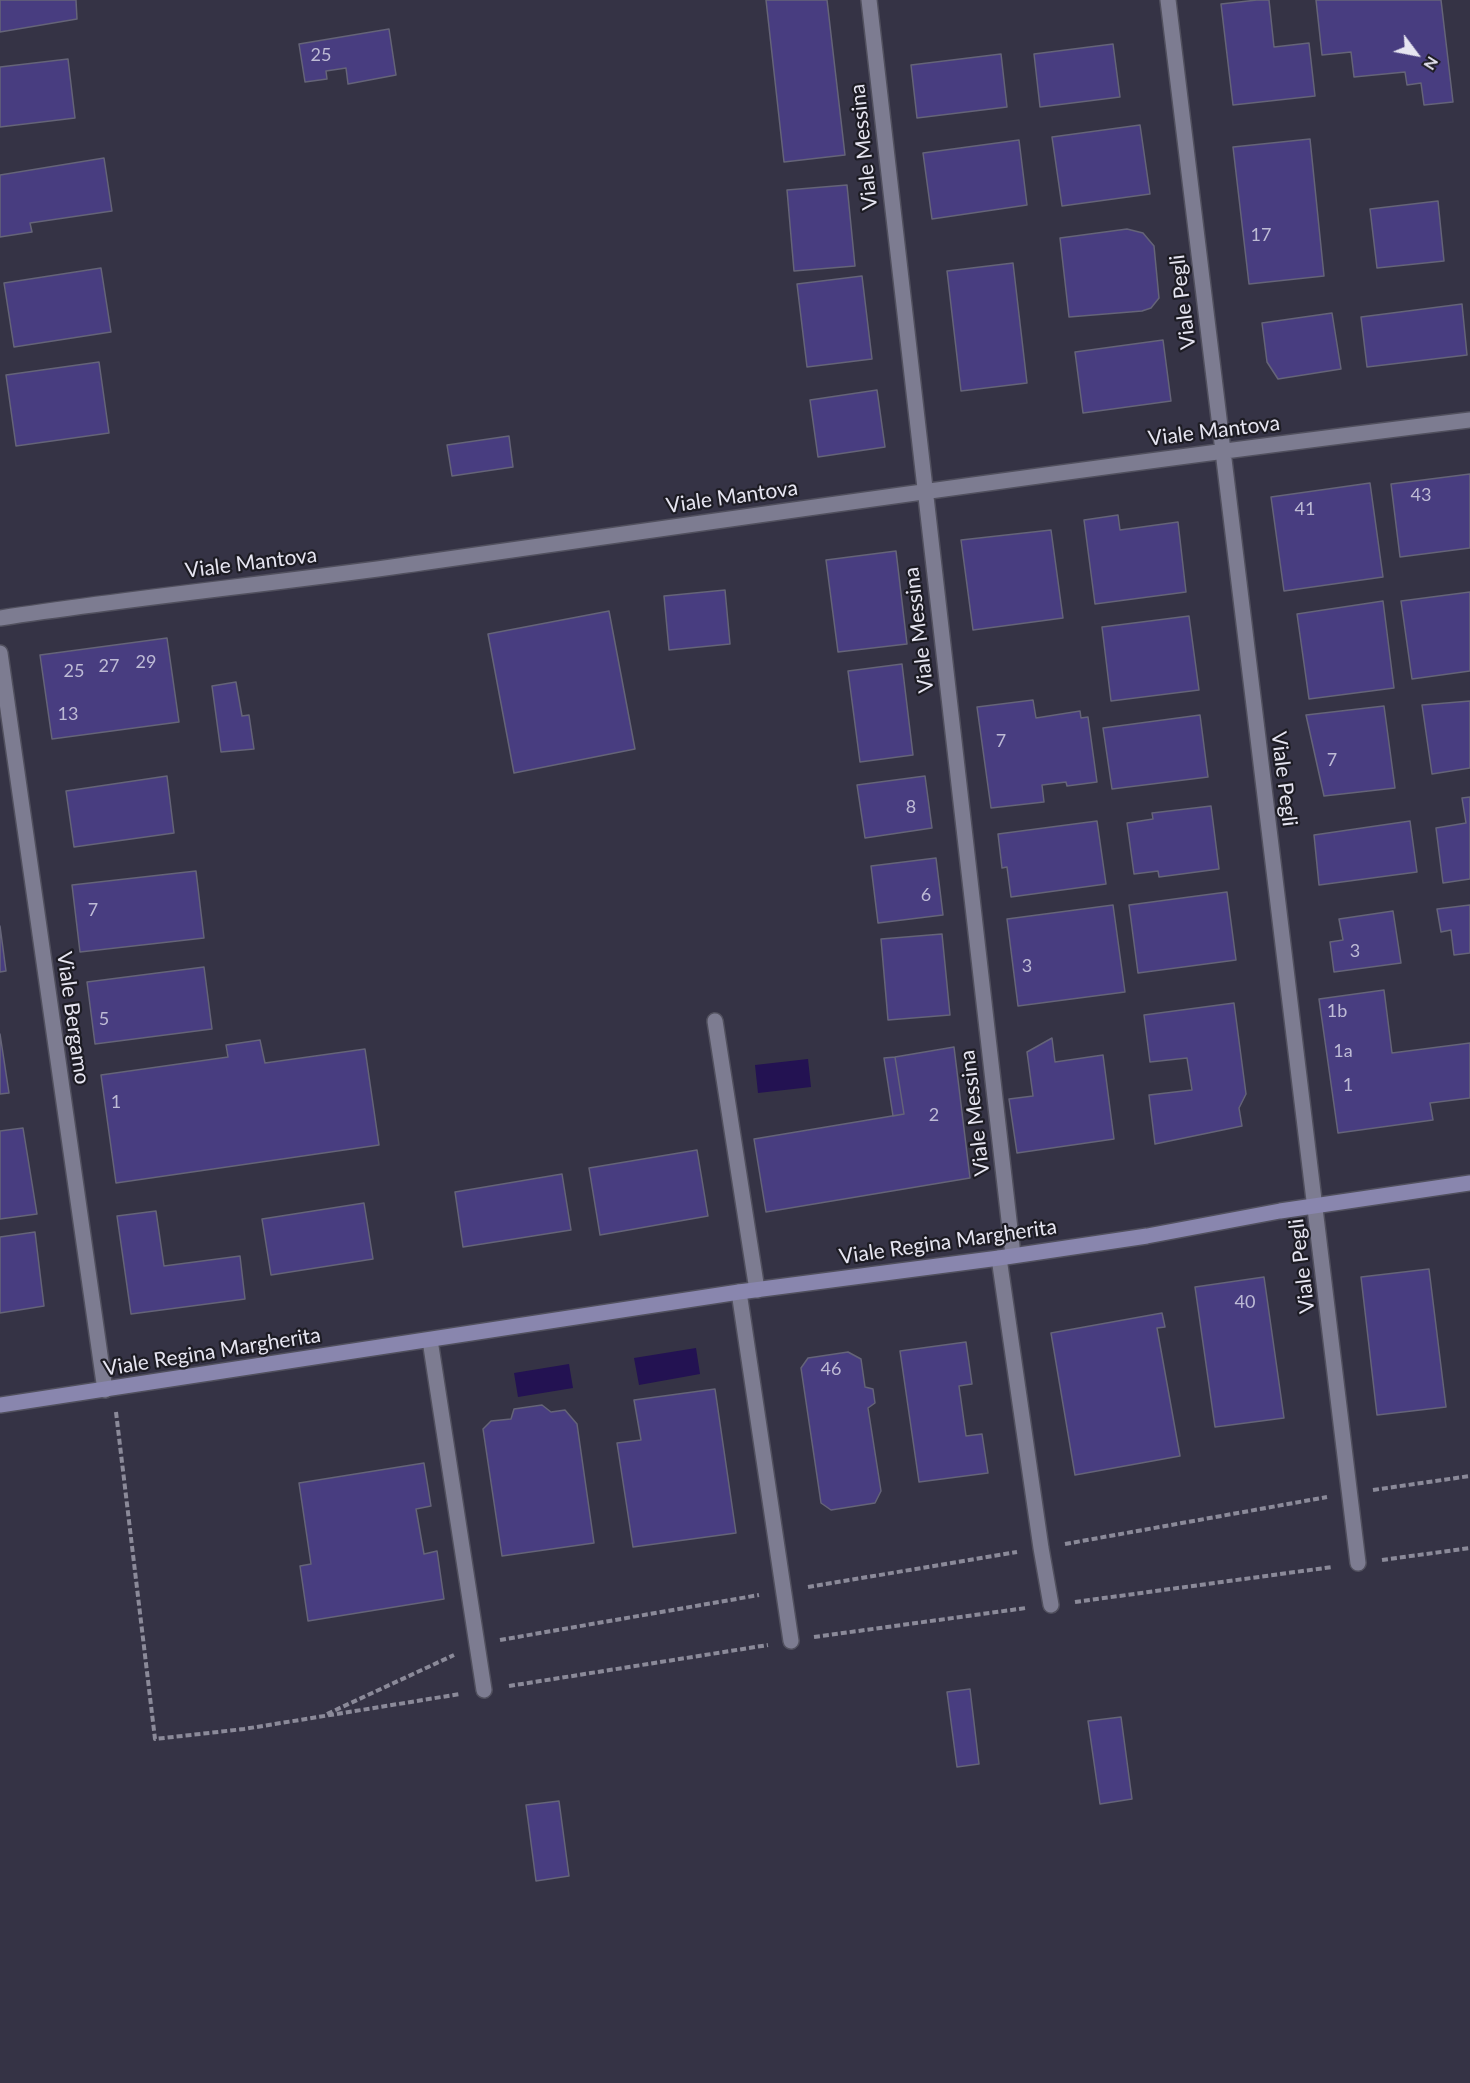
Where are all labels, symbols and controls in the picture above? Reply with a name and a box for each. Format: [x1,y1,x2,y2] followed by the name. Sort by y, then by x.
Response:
[1386,24,1446,84] north arrow
[311,44,331,66] house number: 25
[1420,54,1443,74] text: N
[845,83,883,211] street label: Viale Messina
[1251,224,1271,246] house number: 17
[1165,253,1201,351] street label: Viale Pegli
[1147,410,1281,452] street label: Viale Mantova
[665,475,799,519] street label: Viale Mantova
[1411,484,1431,506] house number: 43
[1295,498,1315,520] house number: 41
[184,542,318,584] street label: Viale Mantova
[899,566,939,694] street label: Viale Messina
[136,651,156,673] house number: 29
[99,655,119,677] house number: 27
[64,660,84,682] house number: 25
[58,703,78,725] house number: 13
[996,730,1006,752] house number: 7
[1266,730,1302,828] street label: Viale Pegli
[1327,749,1337,771] house number: 7
[906,796,916,818] house number: 8
[921,884,931,906] house number: 6
[88,899,98,921] house number: 7
[1350,940,1360,962] house number: 3
[51,950,95,1086] street label: Viale Bergamo
[1022,955,1032,977] house number: 3
[1327,1000,1347,1022] house number: 1b
[99,1008,109,1030] house number: 5
[1333,1040,1353,1062] house number: 1a
[955,1049,995,1177] street label: Viale Messina
[1343,1074,1353,1096] house number: 1
[111,1091,121,1113] house number: 1
[929,1104,939,1126] house number: 2
[838,1214,1058,1270] street label: Viale Regina Margherita
[1284,1217,1320,1315] street label: Viale Pegli
[1235,1291,1255,1313] house number: 40
[102,1322,322,1382] street label: Viale Regina Margherita
[821,1358,841,1380] house number: 46

